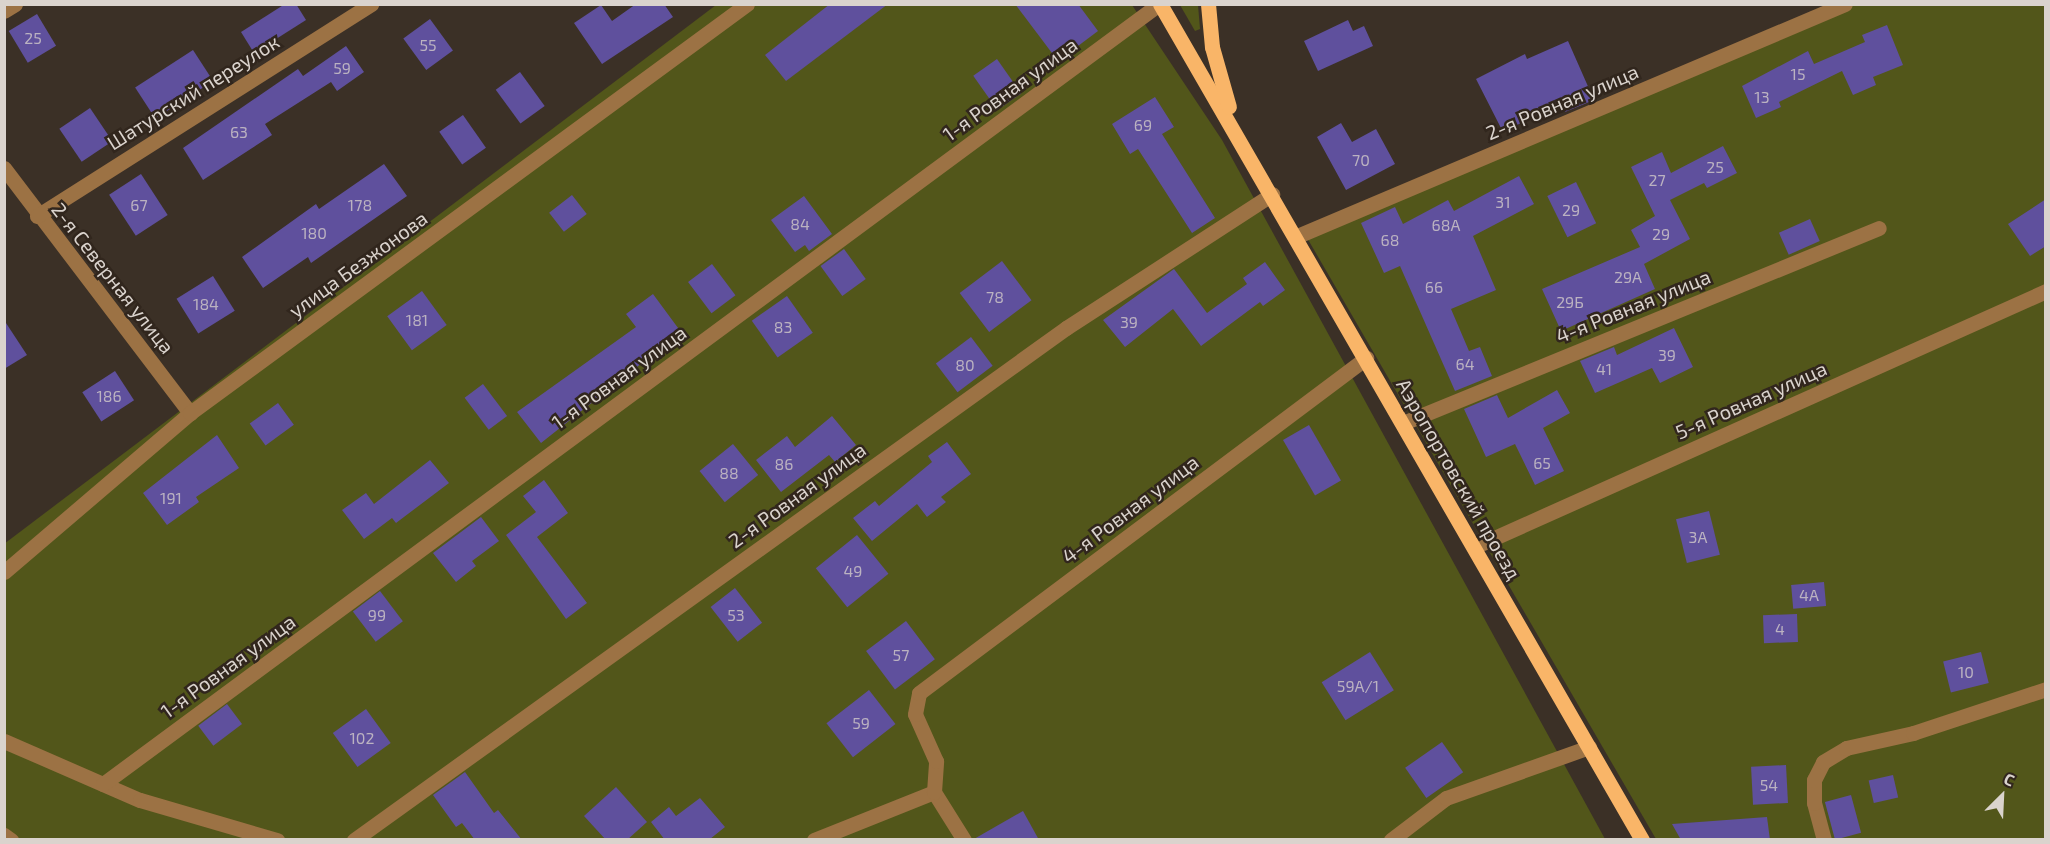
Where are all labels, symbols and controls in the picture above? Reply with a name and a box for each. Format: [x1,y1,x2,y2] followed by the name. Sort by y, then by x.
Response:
[24,28,42,48] house number: 25
[103,29,283,155] street label: Шатурский переулок
[938,32,1082,146] street label: 1-я Ровная улица
[419,35,437,55] house number: 55
[333,58,351,78] house number: 59
[1482,59,1642,145] street label: 2-я Ровная улица
[1791,64,1805,84] house number: 15
[1754,87,1770,107] house number: 13
[1134,115,1152,135] house number: 69
[230,122,248,142] house number: 63
[1352,150,1370,170] house number: 70
[1706,157,1724,177] house number: 25
[1648,170,1666,190] house number: 27
[1495,192,1511,212] house number: 31
[130,195,148,215] house number: 67
[348,195,372,215] house number: 178
[47,198,179,358] street label: 2-я Северная улица
[1562,200,1580,220] house number: 29
[284,206,432,322] street label: улица Безжонова
[790,214,810,234] house number: 84
[1432,215,1460,235] house number: 68А
[301,223,327,243] house number: 180
[1652,224,1670,244] house number: 29
[1381,230,1399,250] house number: 68
[1552,264,1714,348] street label: 4-я Ровная улица
[1614,267,1642,287] house number: 29А
[1425,277,1443,297] house number: 66
[986,287,1004,307] house number: 78
[1556,292,1584,312] house number: 29Б
[193,294,219,314] house number: 184
[406,310,428,330] house number: 181
[1120,312,1138,332] house number: 39
[774,317,792,337] house number: 83
[547,320,691,434] street label: 1-я Ровная улица
[1658,345,1676,365] house number: 39
[1456,354,1474,374] house number: 64
[955,355,975,375] house number: 80
[1672,356,1830,444] street label: 5-я Ровная улица
[1596,359,1612,379] house number: 41
[1392,374,1526,584] street label: Аэропортовский проезд
[96,386,122,406] house number: 186
[724,437,870,553] street label: 2-я Ровная улица
[1057,450,1203,568] street label: 4-я Ровная улица
[1533,453,1551,473] house number: 65
[775,454,793,474] house number: 86
[719,463,739,483] house number: 88
[160,488,182,508] house number: 191
[1689,527,1707,547] house number: 3А
[844,561,862,581] house number: 49
[1799,585,1819,605] house number: 4А
[368,605,386,625] house number: 99
[727,605,745,625] house number: 53
[156,609,300,723] street label: 1-я Ровная улица
[1775,619,1785,639] house number: 4
[893,645,909,665] house number: 57
[1958,662,1974,682] house number: 10
[1337,676,1379,696] house number: 59А/1
[852,713,870,733] house number: 59
[349,728,375,748] house number: 102
[1972,766,2032,826] north arrow
[2001,769,2018,790] text: С
[1760,775,1778,795] house number: 54

